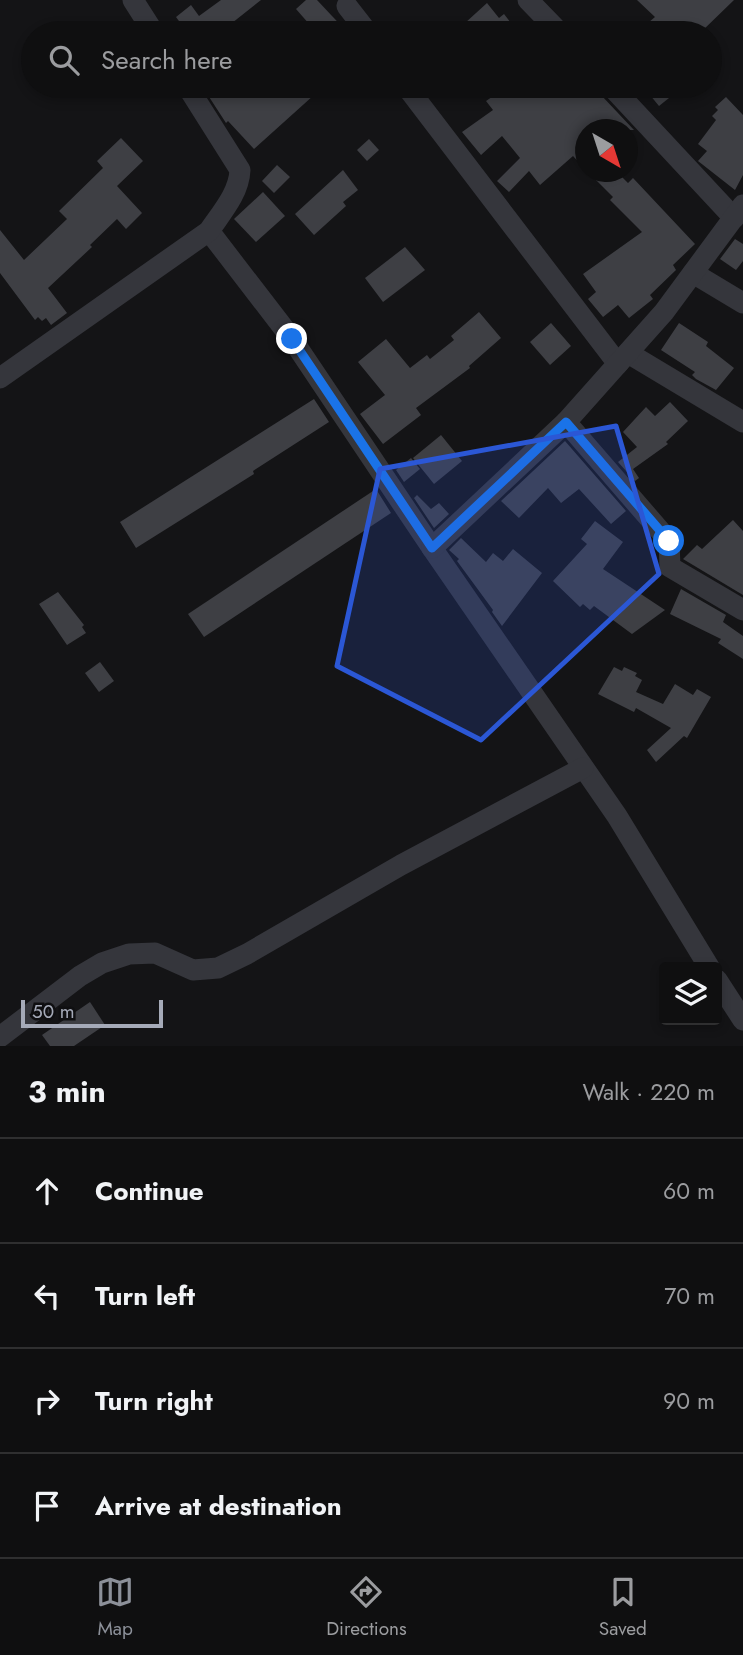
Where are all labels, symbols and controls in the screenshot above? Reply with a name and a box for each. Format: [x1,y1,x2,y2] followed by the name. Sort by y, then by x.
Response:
[21,21,722,98] search box
[45,41,83,79] icon: search
[101,41,233,79] text: Search here
[575,119,638,182] north arrow
[276,323,307,354] route end
[653,525,684,556] route start
[659,962,722,1025] map controls
[659,962,722,1025] button: layers
[21,997,163,1029] scale bar
[32,998,75,1025] text: 50 m
[28,1070,106,1113] text: 3 min
[583,1075,715,1109] text: Walk · 220 m
[28,1172,66,1210] icon: ahead
[95,1172,204,1210] text: Continue
[663,1174,715,1208] text: 60 m
[28,1277,66,1315] icon: left
[95,1277,195,1315] text: Turn left
[664,1279,715,1313] text: 70 m
[28,1382,66,1420] icon: right
[95,1382,213,1420] text: Turn right
[663,1384,715,1418] text: 90 m
[28,1487,66,1525] icon: arrive
[95,1487,342,1525] text: Arrive at destination
[96,1573,134,1642] tab: Map
[326,1573,407,1642] tab: Directions
[599,1573,647,1642] tab: Saved

